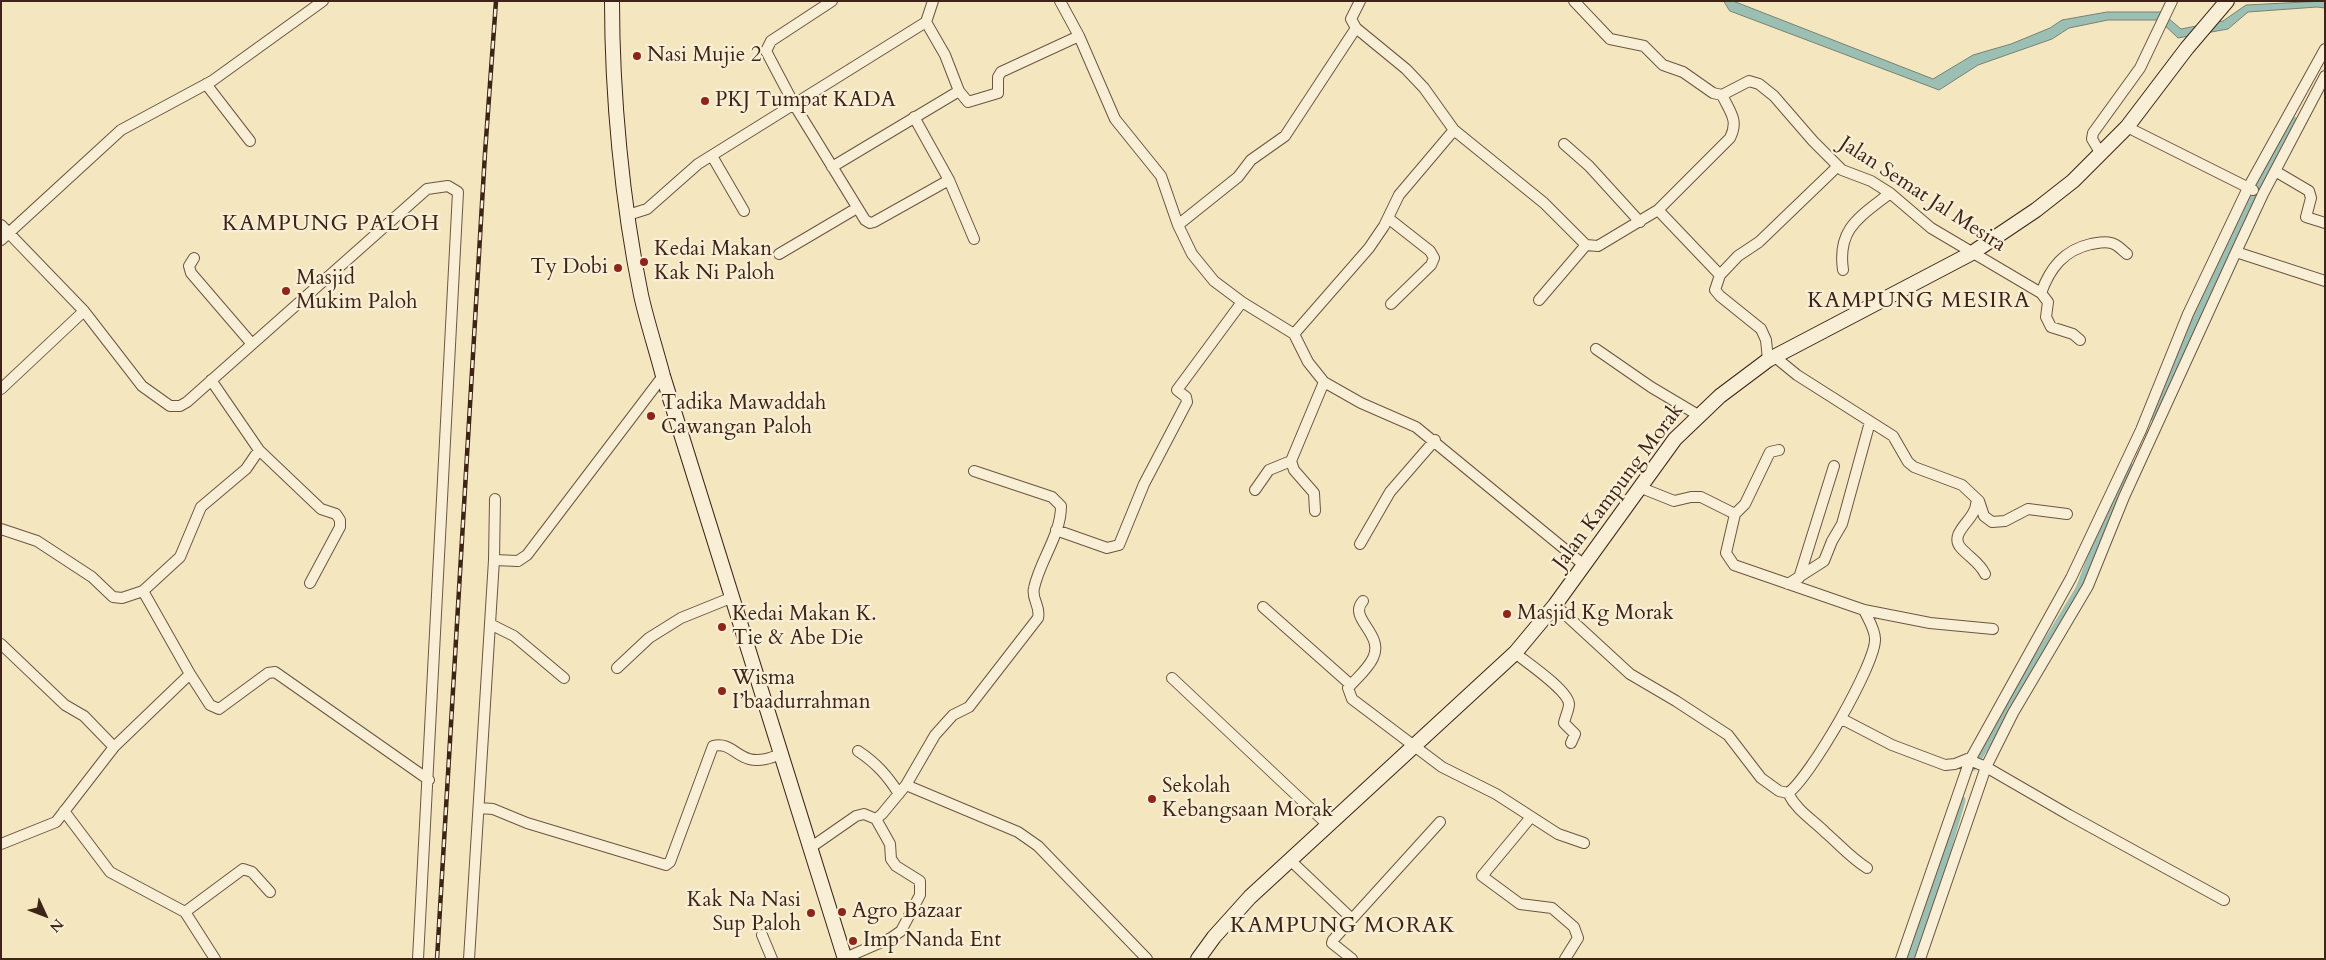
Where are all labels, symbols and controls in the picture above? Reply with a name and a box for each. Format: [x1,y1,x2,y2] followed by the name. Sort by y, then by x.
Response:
[647,43,762,69] place label: Nasi Mujie 2
[631,50,643,62] marker: Nasi Mujie 2
[715,88,896,114] place label: PKJ Tumpat KADA
[699,95,711,107] marker: PKJ Tumpat KADA
[1834,132,2010,258] street label: Jalan Semat Jal Mesira
[220,212,442,238] district label: KAMPUNG PALOH
[654,237,775,287] place label: Kedai Makan Kak Ni Paloh
[530,255,608,281] place label: Ty Dobi
[638,256,650,268] marker: Kedai Makan Kak Ni Paloh
[612,262,624,274] marker: Ty Dobi
[296,266,418,316] place label: Masjid Mukim Paloh
[280,285,292,297] marker: Masjid Mukim Paloh
[1805,289,2033,315] district label: KAMPUNG MESIRA
[661,391,826,441] place label: Tadika Mawaddah Cawangan Paloh
[1548,399,1690,575] street label: Jalan Kampung Morak
[645,410,657,422] marker: Tadika Mawaddah Cawangan Paloh
[1517,601,1674,627] place label: Masjid Kg Morak
[732,602,877,652] place label: Kedai Makan K. Tie & Abe Die
[1501,608,1513,620] marker: Masjid Kg Morak
[716,621,728,633] marker: Kedai Makan K. Tie & Abe Die
[732,666,871,716] place label: Wisma I’baadurrahman
[716,685,728,697] marker: Wisma I’baadurrahman
[1162,774,1333,824] place label: Sekolah Kebangsaan Morak
[1146,793,1158,805] marker: Sekolah Kebangsaan Morak
[687,888,801,938] place label: Kak Na Nasi Sup Paloh
[20,890,70,940] north arrow
[852,899,962,925] place label: Agro Bazaar
[836,906,848,918] marker: Agro Bazaar
[805,907,817,919] marker: Kak Na Nasi Sup Paloh
[1228,914,1458,940] district label: KAMPUNG MORAK
[45,915,67,936] text: N
[863,928,1001,954] place label: Imp Nanda Ent
[847,935,859,947] marker: Imp Nanda Ent

